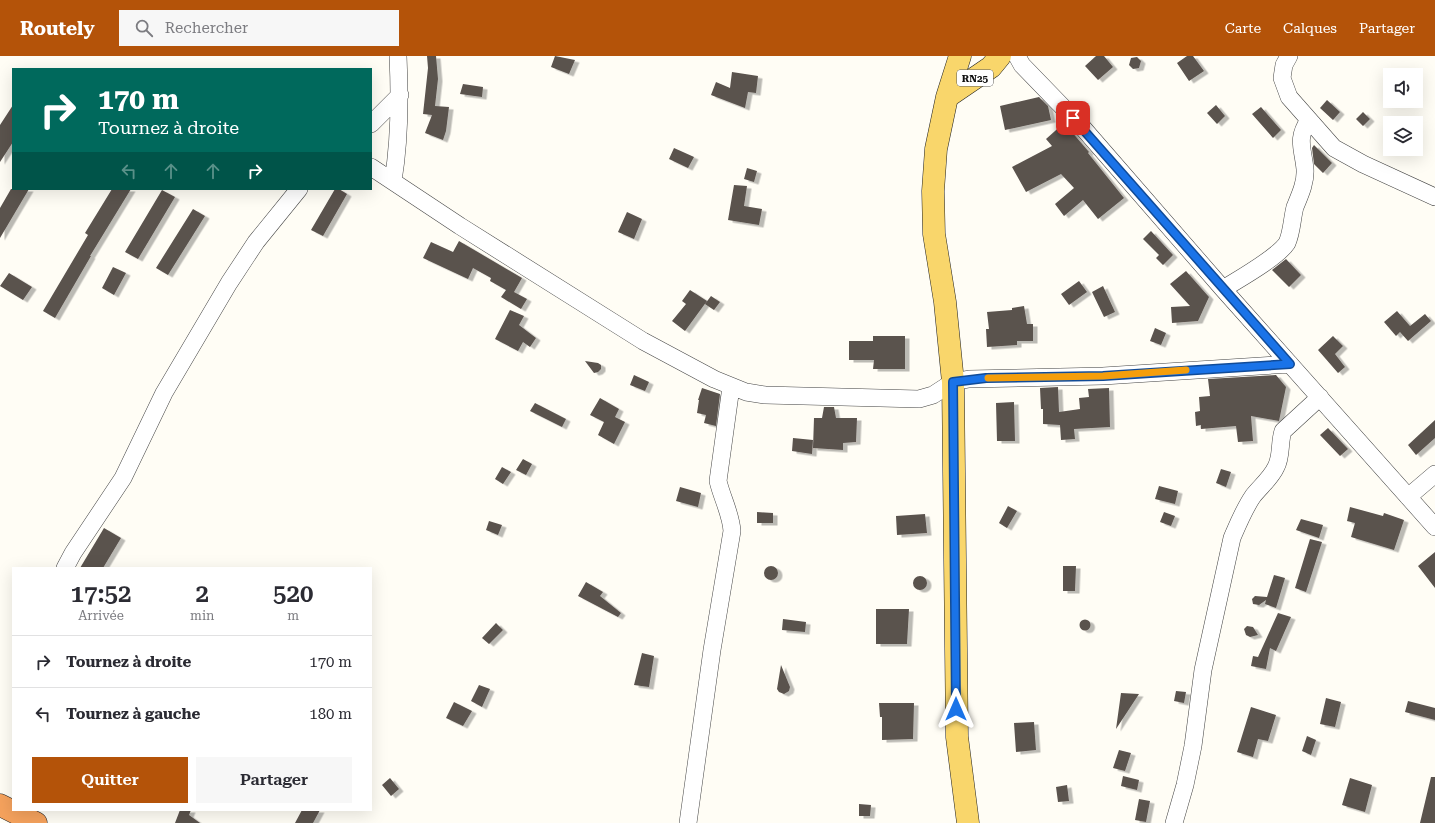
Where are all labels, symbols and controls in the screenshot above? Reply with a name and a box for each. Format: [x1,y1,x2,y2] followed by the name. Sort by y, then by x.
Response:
[119,10,399,46] search box
[20,17,95,40] text: Routely
[133,17,155,39] icon: search
[165,19,248,37] text: Rechercher
[1225,20,1261,36] text: Carte
[1283,20,1337,36] text: Calques
[1359,20,1415,36] text: Partager
[1383,68,1423,156] map controls
[1383,68,1423,108] button: sound
[957,70,993,86] road number: RN25
[98,83,179,116] text: 170 m
[32,84,84,136] icon: right
[1056,101,1090,135] pin
[1062,107,1084,129] icon: arrive
[1383,116,1423,156] button: layers
[98,117,239,138] text: Tournez à droite
[118,160,140,182] icon: left
[160,160,182,182] icon: ahead
[202,160,224,182] icon: ahead
[244,160,266,182] icon: right
[71,580,131,608] text: 17:52
[196,580,209,608] text: 2
[273,580,313,608] text: 520
[78,608,124,623] text: Arrivée
[190,608,214,623] text: min
[287,608,299,623] text: m
[32,651,54,673] icon: right
[66,653,191,671] text: Tournez à droite
[309,653,352,671] text: 170 m
[935,688,977,730] position arrow
[32,703,54,725] icon: left
[66,705,200,723] text: Tournez à gauche
[309,705,352,723] text: 180 m
[32,757,188,803] button: Quitter
[196,757,352,803] button: Partager

